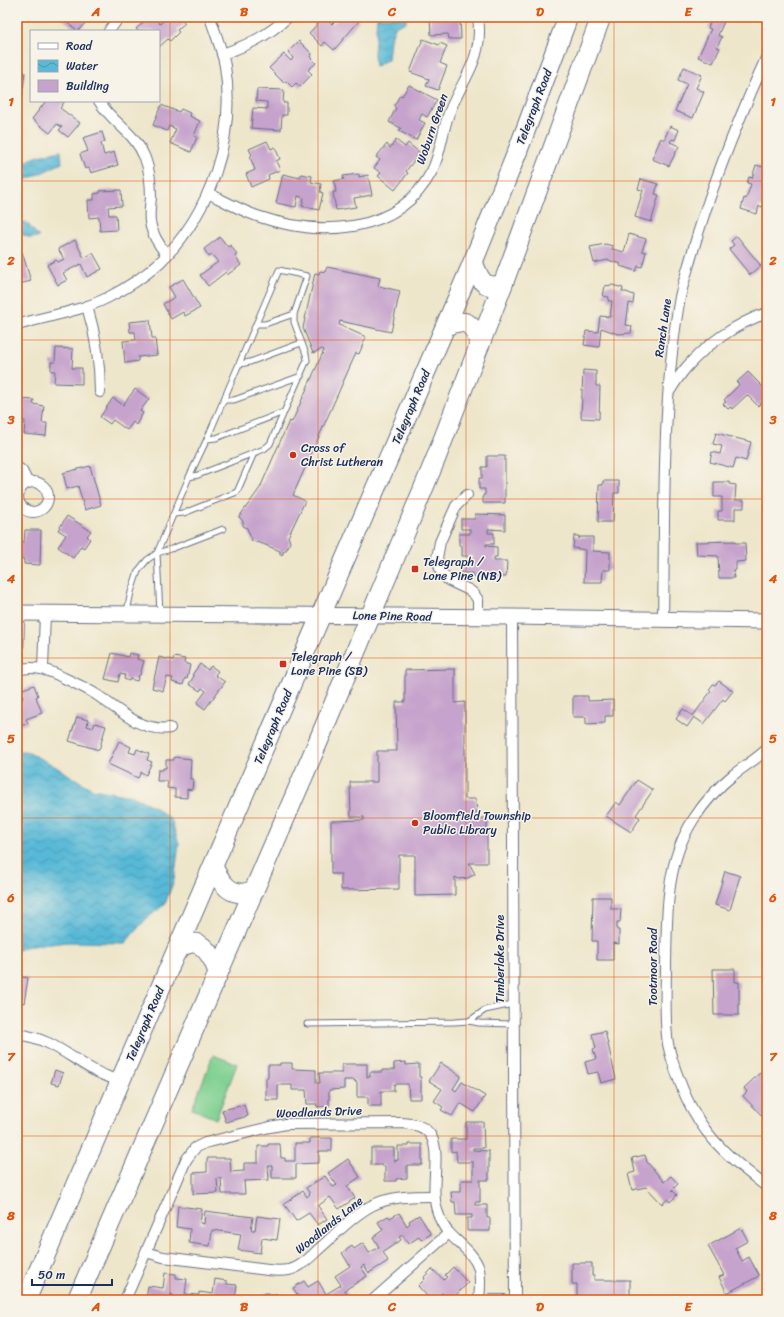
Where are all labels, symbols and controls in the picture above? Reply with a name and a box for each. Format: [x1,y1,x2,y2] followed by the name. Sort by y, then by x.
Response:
[91,0,100,23] text: A
[240,0,249,23] text: B
[387,0,397,23] text: C
[536,0,544,23] text: D
[684,0,693,23] text: E
[30,30,160,102] legend
[66,35,93,57] text: Road
[66,55,99,77] text: Water
[509,65,559,148] street label: Telegraph Road
[66,75,109,97] text: Building
[8,90,14,113] text: 1
[410,90,455,167] street label: Woburn Green
[770,90,776,113] text: 1
[6,249,15,272] text: 2
[768,249,777,272] text: 2
[648,297,678,359] street label: Ranch Lane
[385,365,437,448] street label: Telegraph Road
[6,408,15,431] text: 3
[768,408,777,431] text: 3
[301,437,384,473] place label: Cross of Christ Lutheran
[288,450,298,460] marker: Cross of Christ Lutheran
[423,551,502,587] place label: Telegraph / Lone Pine (NB)
[410,564,420,574] marker: Telegraph / Lone Pine (NB)
[6,567,16,590] text: 4
[768,567,778,590] text: 4
[352,604,432,628] street label: Lone Pine Road
[291,646,368,682] place label: Telegraph / Lone Pine (SB)
[278,659,288,669] marker: Telegraph / Lone Pine (SB)
[247,685,299,768] street label: Telegraph Road
[7,727,15,750] text: 5
[769,727,777,750] text: 5
[423,805,532,841] place label: Bloomfield Township Public Library
[410,818,420,828] marker: Bloomfield Township Public Library
[6,886,15,909] text: 6
[768,886,777,909] text: 6
[489,915,511,1003] street label: Timberlake Drive
[642,926,664,1006] street label: Tootmoor Road
[119,982,171,1065] street label: Telegraph Road
[7,1045,16,1068] text: 7
[769,1045,778,1068] text: 7
[276,1100,362,1124] street label: Woodlands Drive
[290,1190,368,1260] street label: Woodlands Lane
[6,1204,15,1227] text: 8
[768,1204,777,1227] text: 8
[32,1261,112,1287] scale bar
[38,1264,65,1286] text: 50 m
[91,1295,100,1317] text: A
[240,1295,249,1317] text: B
[387,1295,397,1317] text: C
[536,1295,544,1317] text: D
[684,1295,693,1317] text: E

